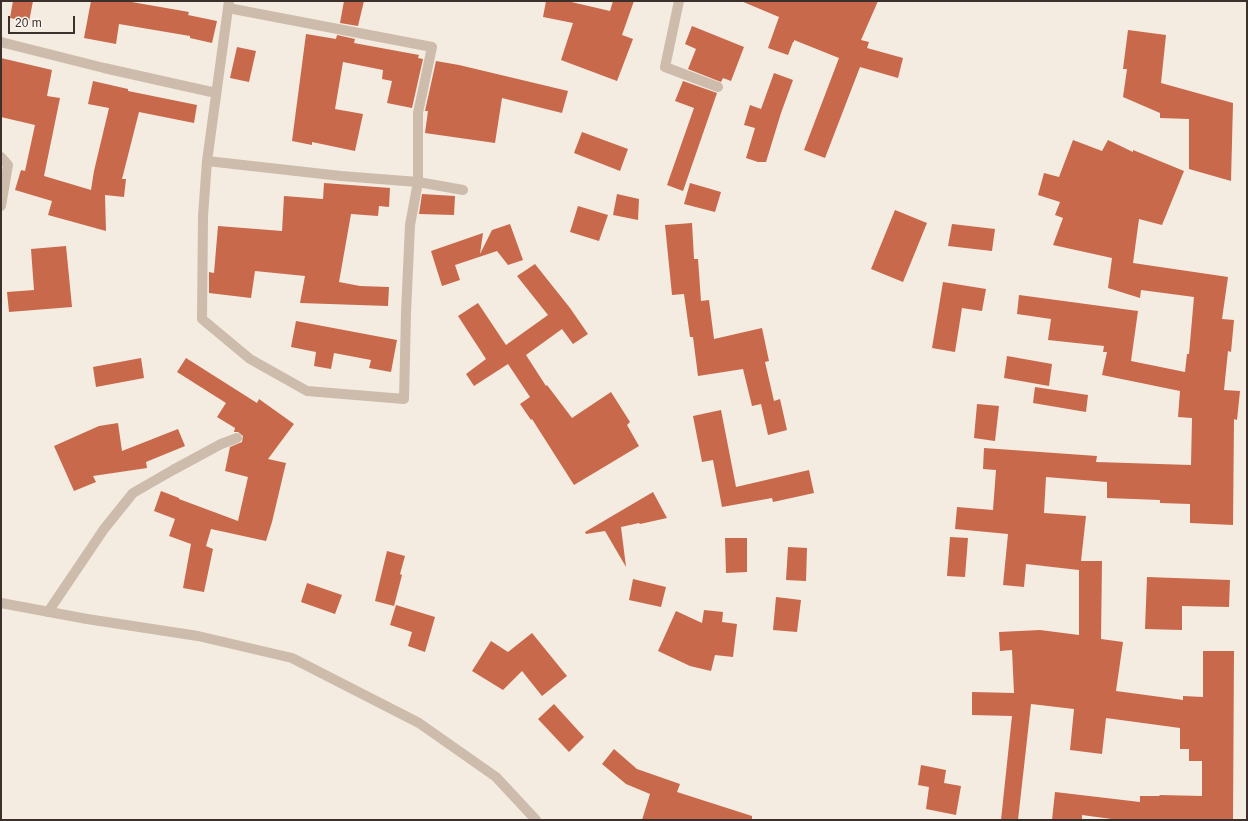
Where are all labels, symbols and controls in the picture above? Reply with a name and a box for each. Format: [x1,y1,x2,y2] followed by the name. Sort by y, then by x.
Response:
[10,8,77,34] scale bar
[15,16,42,30] text: 20 m

